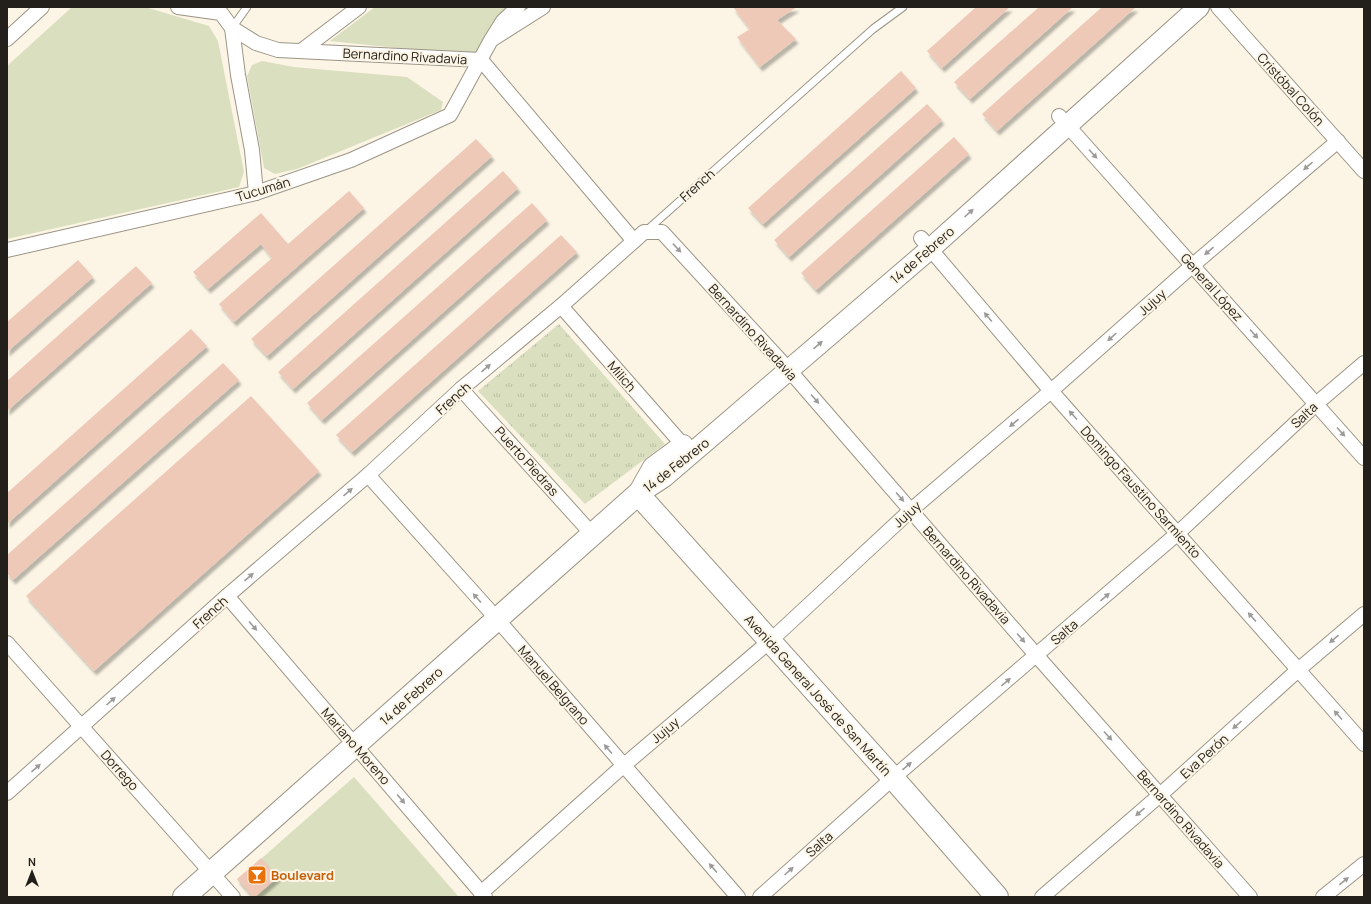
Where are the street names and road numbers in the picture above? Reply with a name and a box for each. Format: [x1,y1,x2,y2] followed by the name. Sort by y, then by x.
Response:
[342,44,468,68] street label: Bernardino Rivadavia
[1253,49,1329,129] street label: Cristóbal Colón
[676,165,718,205] street label: French
[234,172,292,206] street label: Tucumán
[886,222,958,288] street label: 14 de Febrero
[1177,249,1247,325] street label: General López
[705,280,801,384] street label: Bernardino Rivadavia
[1134,285,1170,319] street label: Jujuy
[604,357,640,395] street label: Milich
[432,378,474,418] street label: French
[1287,398,1321,432] street label: Salta
[491,422,563,500] street label: Puerto Piedras
[1077,422,1206,562] street label: Domingo Faustino Sarmiento
[639,433,713,496] street label: 14 de Febrero
[889,497,925,531] street label: Jujuy
[919,522,1015,628] street label: Bernardino Rivadavia
[189,592,231,632] street label: French
[740,610,896,780] street label: Avenida General José de San Martín
[1047,615,1081,649] street label: Salta
[514,641,594,729] street label: Manuel Belgrano
[376,663,447,729] street label: 14 de Febrero
[317,703,395,789] street label: Mariano Moreno
[647,713,683,747] street label: Jujuy
[1176,730,1232,782] street label: Eva Perón
[97,746,143,794] street label: Dorrego
[1133,766,1229,872] street label: Bernardino Rivadavia
[802,827,836,861] street label: Salta

